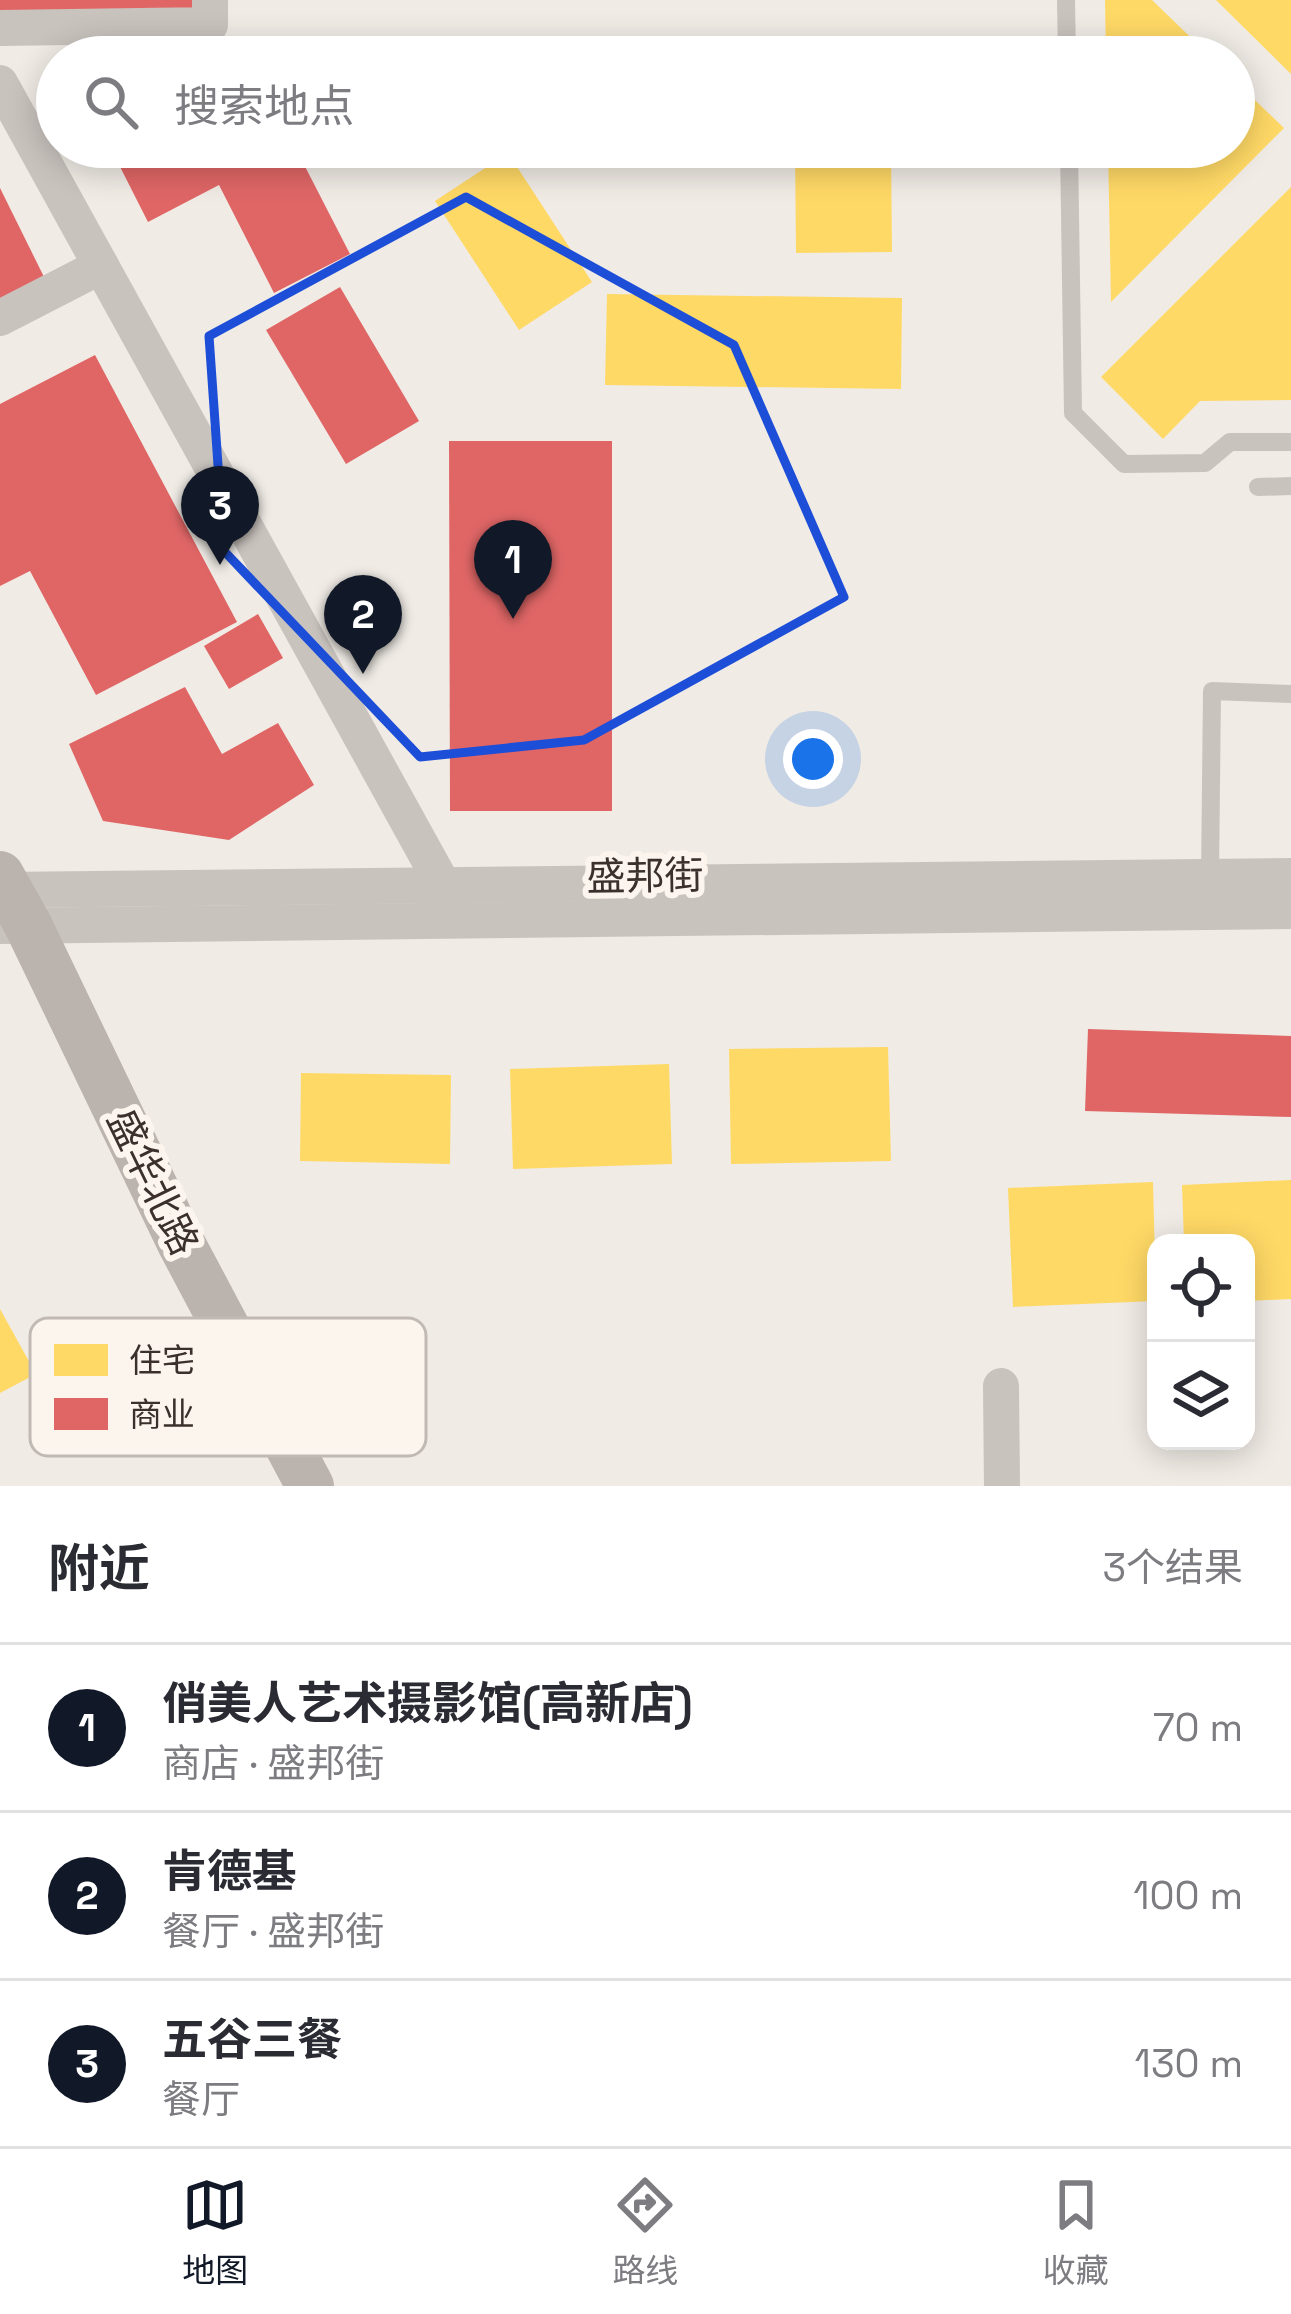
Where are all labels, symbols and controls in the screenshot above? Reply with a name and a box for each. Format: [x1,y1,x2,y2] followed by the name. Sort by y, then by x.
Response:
[36,36,1255,168] search box
[78,69,144,135] icon: search
[174,78,354,135] text: 搜索地点
[181,466,259,565] pin: 3
[474,520,552,619] pin: 1
[324,575,402,674] pin: 2
[783,729,843,789] your location
[586,850,704,902] street label: 盛邦街
[97,1101,209,1263] street label: 盛华北路
[1147,1234,1255,1450] map controls
[1147,1234,1255,1342] button: locate
[30,1318,426,1456] legend
[129,1340,195,1382] text: 住宅
[1147,1342,1255,1450] button: layers
[129,1394,195,1436] text: 商业
[48,1536,150,1601] text: 附近
[1102,1543,1243,1592] text: 3个结果
[162,1675,692,1732] text: 俏美人艺术摄影馆(高新店)
[78,1703,96,1752] text: 1
[1153,1703,1243,1752] text: 70 m
[162,1739,384,1788] text: 商店 · 盛邦街
[162,1843,297,1900] text: 肯德基
[75,1871,99,1920] text: 2
[1133,1871,1243,1920] text: 100 m
[162,1907,384,1956] text: 餐厅 · 盛邦街
[162,2011,342,2068] text: 五谷三餐
[75,2039,99,2088] text: 3
[1135,2039,1243,2088] text: 130 m
[162,2075,240,2124] text: 餐厅
[182,2172,248,2292] tab: 地图
[612,2172,678,2292] tab: 路线
[1043,2172,1109,2292] tab: 收藏

